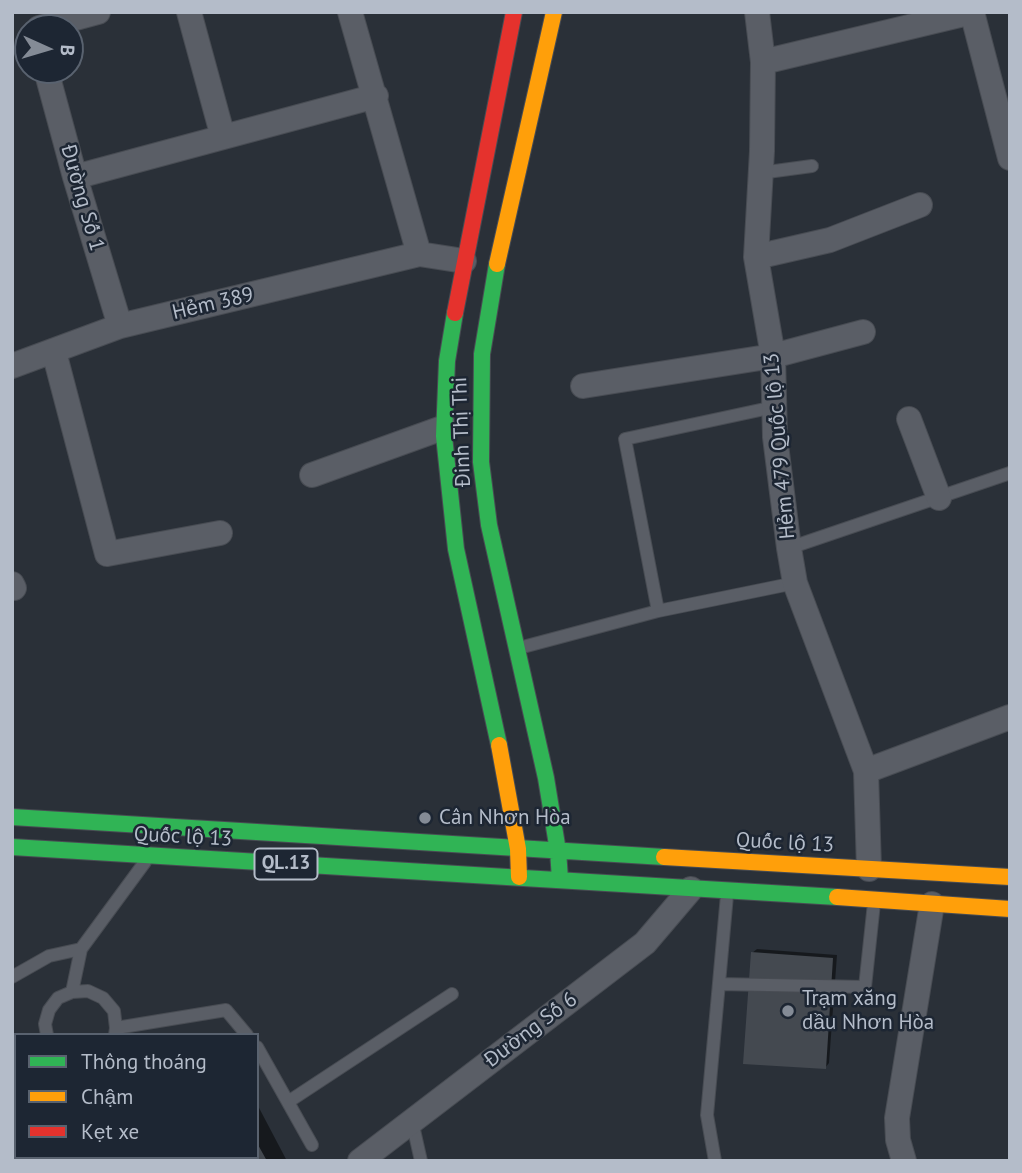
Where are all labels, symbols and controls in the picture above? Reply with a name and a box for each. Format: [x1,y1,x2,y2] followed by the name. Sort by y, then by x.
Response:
[14,14,84,84] north arrow
[56,44,80,57] text: B
[55,142,109,254] street label: Đường Số 1
[170,282,256,326] street label: Hẻm 389
[759,352,801,540] street label: Hẻm 479 Quốc lộ 13
[447,376,477,488] street label: Đinh Thị Thi
[439,805,571,831] place label: Cân Nhơn Hòa
[417,810,433,826] marker: Cân Nhơn Hòa
[133,822,233,852] street label: Quốc lộ 13
[735,828,835,858] street label: Quốc lộ 13
[254,848,318,880] road number: QL.13
[802,986,934,1036] place label: Trạm xăng dầu Nhơn Hòa
[480,987,582,1073] street label: Đường Số 6
[780,1003,796,1019] marker: Trạm xăng dầu Nhơn Hòa
[14,1033,259,1159] legend
[81,1048,207,1075] text: Thông thoáng
[81,1083,133,1110] text: Chậm
[81,1118,139,1145] text: Kẹt xe

